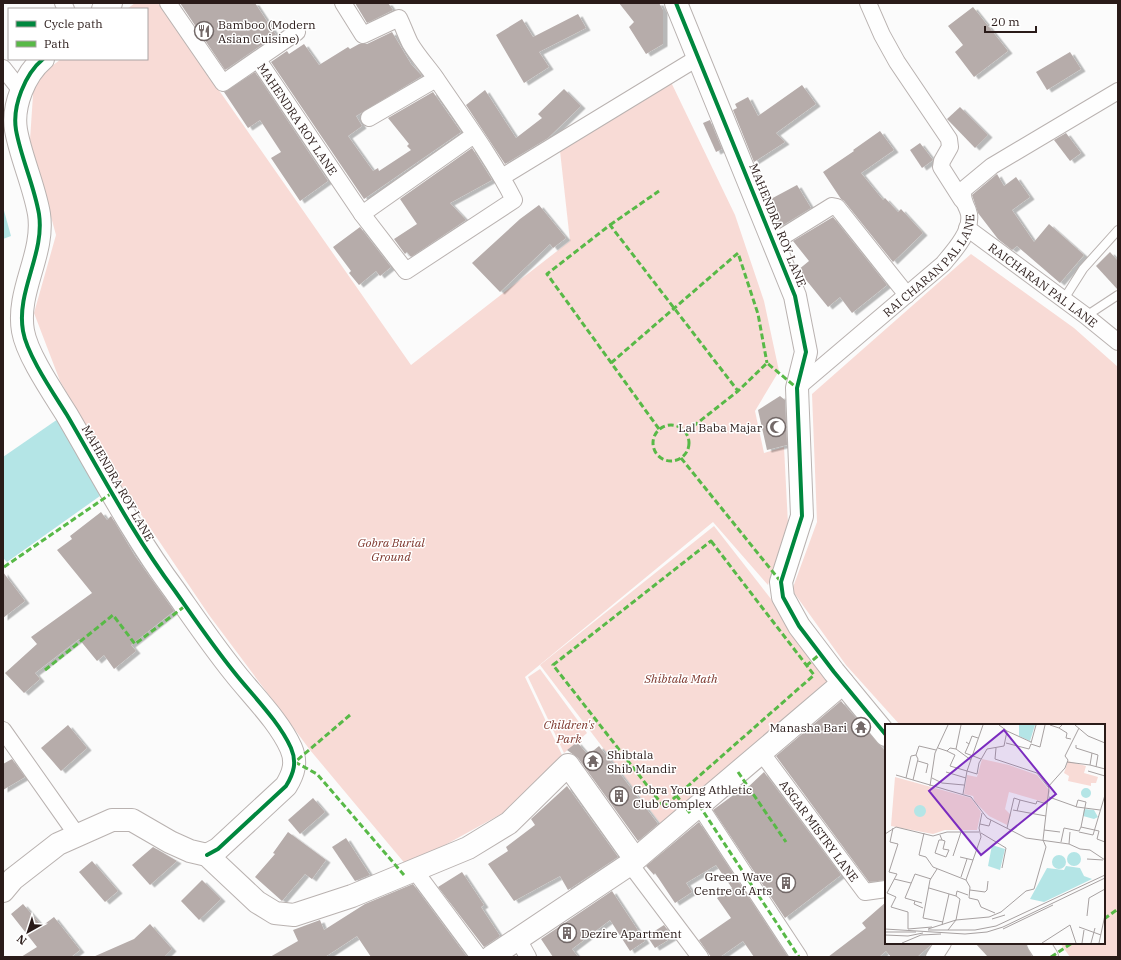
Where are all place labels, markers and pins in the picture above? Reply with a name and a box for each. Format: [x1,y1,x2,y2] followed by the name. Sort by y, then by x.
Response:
[218,17,316,46] place label: Bamboo (Modern Asian Cuisine)
[193,20,215,42] restaurant icon: Bamboo (Modern Asian Cuisine)
[765,416,787,438] mosque icon: Lal Baba Majar
[678,420,763,435] place label: Lal Baba Majar
[850,716,872,738] temple icon: Manasha Bari
[769,720,847,735] place label: Manasha Bari
[607,747,677,776] place label: Shibtala Shib Mandir
[582,750,604,772] temple icon: Shibtala Shib Mandir
[633,782,752,811] place label: Gobra Young Athletic Club Complex
[608,785,630,807] building icon: Gobra Young Athletic Club Complex
[694,869,772,898] place label: Green Wave Centre of Arts
[775,872,797,894] building icon: Green Wave Centre of Arts
[556,922,578,944] building icon: Dezire Apartment
[581,926,682,941] place label: Dezire Apartment

